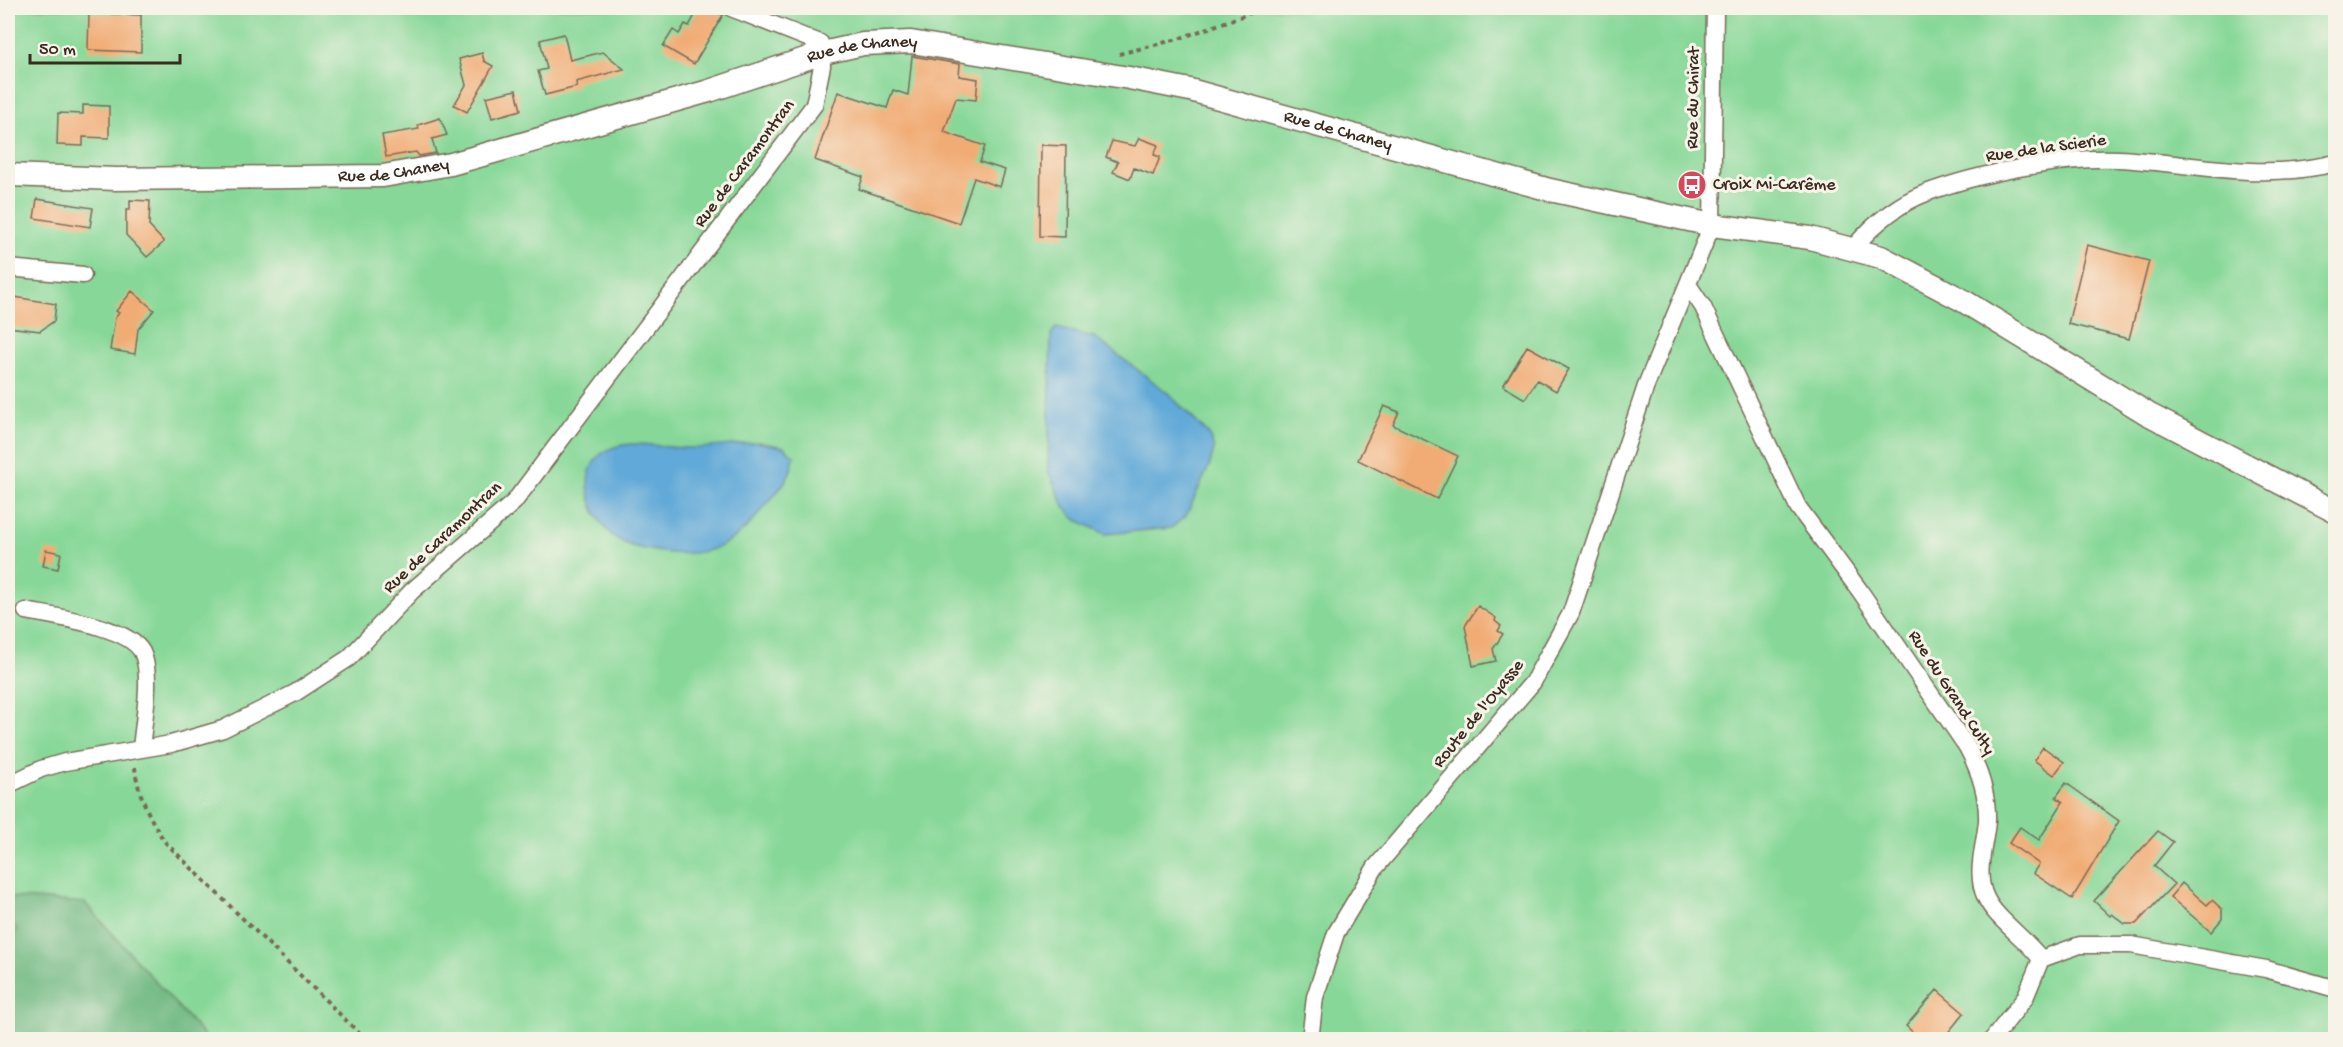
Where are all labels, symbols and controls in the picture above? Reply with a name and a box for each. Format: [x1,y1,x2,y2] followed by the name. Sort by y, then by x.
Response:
[30,27,180,65] scale bar
[804,31,919,68] street label: Rue de Chaney
[39,40,76,61] text: 50 m
[1683,45,1705,149] street label: Rue du Chirat
[690,96,800,232] street label: Rue de Caramontran
[1281,106,1395,156] street label: Rue de Chaney
[1985,130,2108,168] street label: Rue de la Scierie
[338,154,451,187] street label: Rue de Chaney
[1676,169,1708,201] bus stop icon: Croix Mi-Carême
[1713,175,1836,196] place label: Croix Mi-Carême
[379,477,507,598] street label: Rue de Caramontran
[1903,627,1999,759] street label: Rue du Grand Culty
[1429,655,1529,772] street label: Route de l'Oyasse

